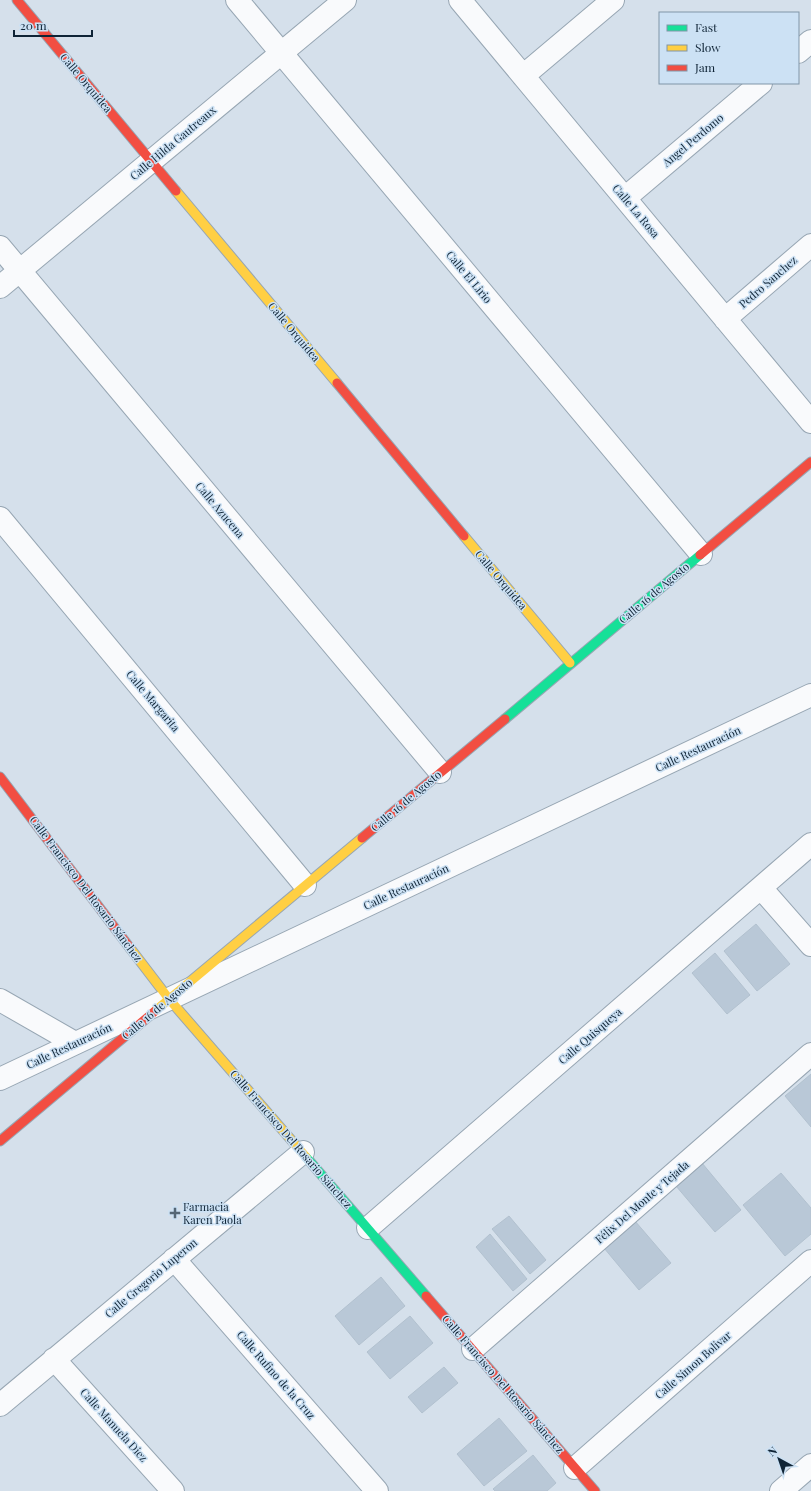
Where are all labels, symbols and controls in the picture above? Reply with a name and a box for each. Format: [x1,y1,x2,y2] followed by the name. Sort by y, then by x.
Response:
[14,12,92,38] scale bar
[659,12,799,84] legend
[20,17,47,33] text: 20 m
[695,19,718,35] text: Fast
[695,39,721,55] text: Slow
[57,50,116,116] street label: Calle Orquidea
[694,59,716,75] text: Jam
[127,102,219,183] street label: Calle Hilda Gautreaux
[658,110,726,170] street label: Angel Perdomo
[610,181,664,241] street label: Calle La Rosa
[443,247,496,306] street label: Calle El Lirio
[735,252,800,311] street label: Pedro Sanchez
[265,299,324,365] street label: Calle Orquidea
[193,479,249,541] street label: Calle Azucena
[472,547,531,613] street label: Calle Orquidea
[615,559,692,627] street label: Calle 16 de Agosto
[123,667,184,735] street label: Calle Margarita
[653,722,743,775] street label: Calle Restauración
[367,767,444,835] street label: Calle 16 de Agosto
[27,813,146,965] street label: Calle Francisco Del Rosario Sánchez
[361,860,451,913] street label: Calle Restauración
[118,975,195,1043] street label: Calle 16 de Agosto
[555,1004,625,1067] street label: Calle Quisqueya
[24,1019,114,1072] street label: Calle Restauración
[227,1066,356,1211] street label: Calle Francisco Del Rosario Sánchez
[592,1156,692,1246] street label: Félix Del Monte y Tejada
[183,1199,242,1227] place label: Farmacia Karen Paola
[170,1208,180,1218] marker: Farmacia Karen Paola
[101,1234,200,1321] street label: Calle Gregorio Luperon
[439,1311,568,1456] street label: Calle Francisco Del Rosario Sánchez
[234,1327,319,1422] street label: Calle Rufino de la Cruz
[651,1327,734,1402] street label: Calle Simon Bolivar
[77,1385,151,1465] street label: Calle Manuela Diez
[759,1439,799,1479] north arrow
[764,1443,780,1459] text: N

